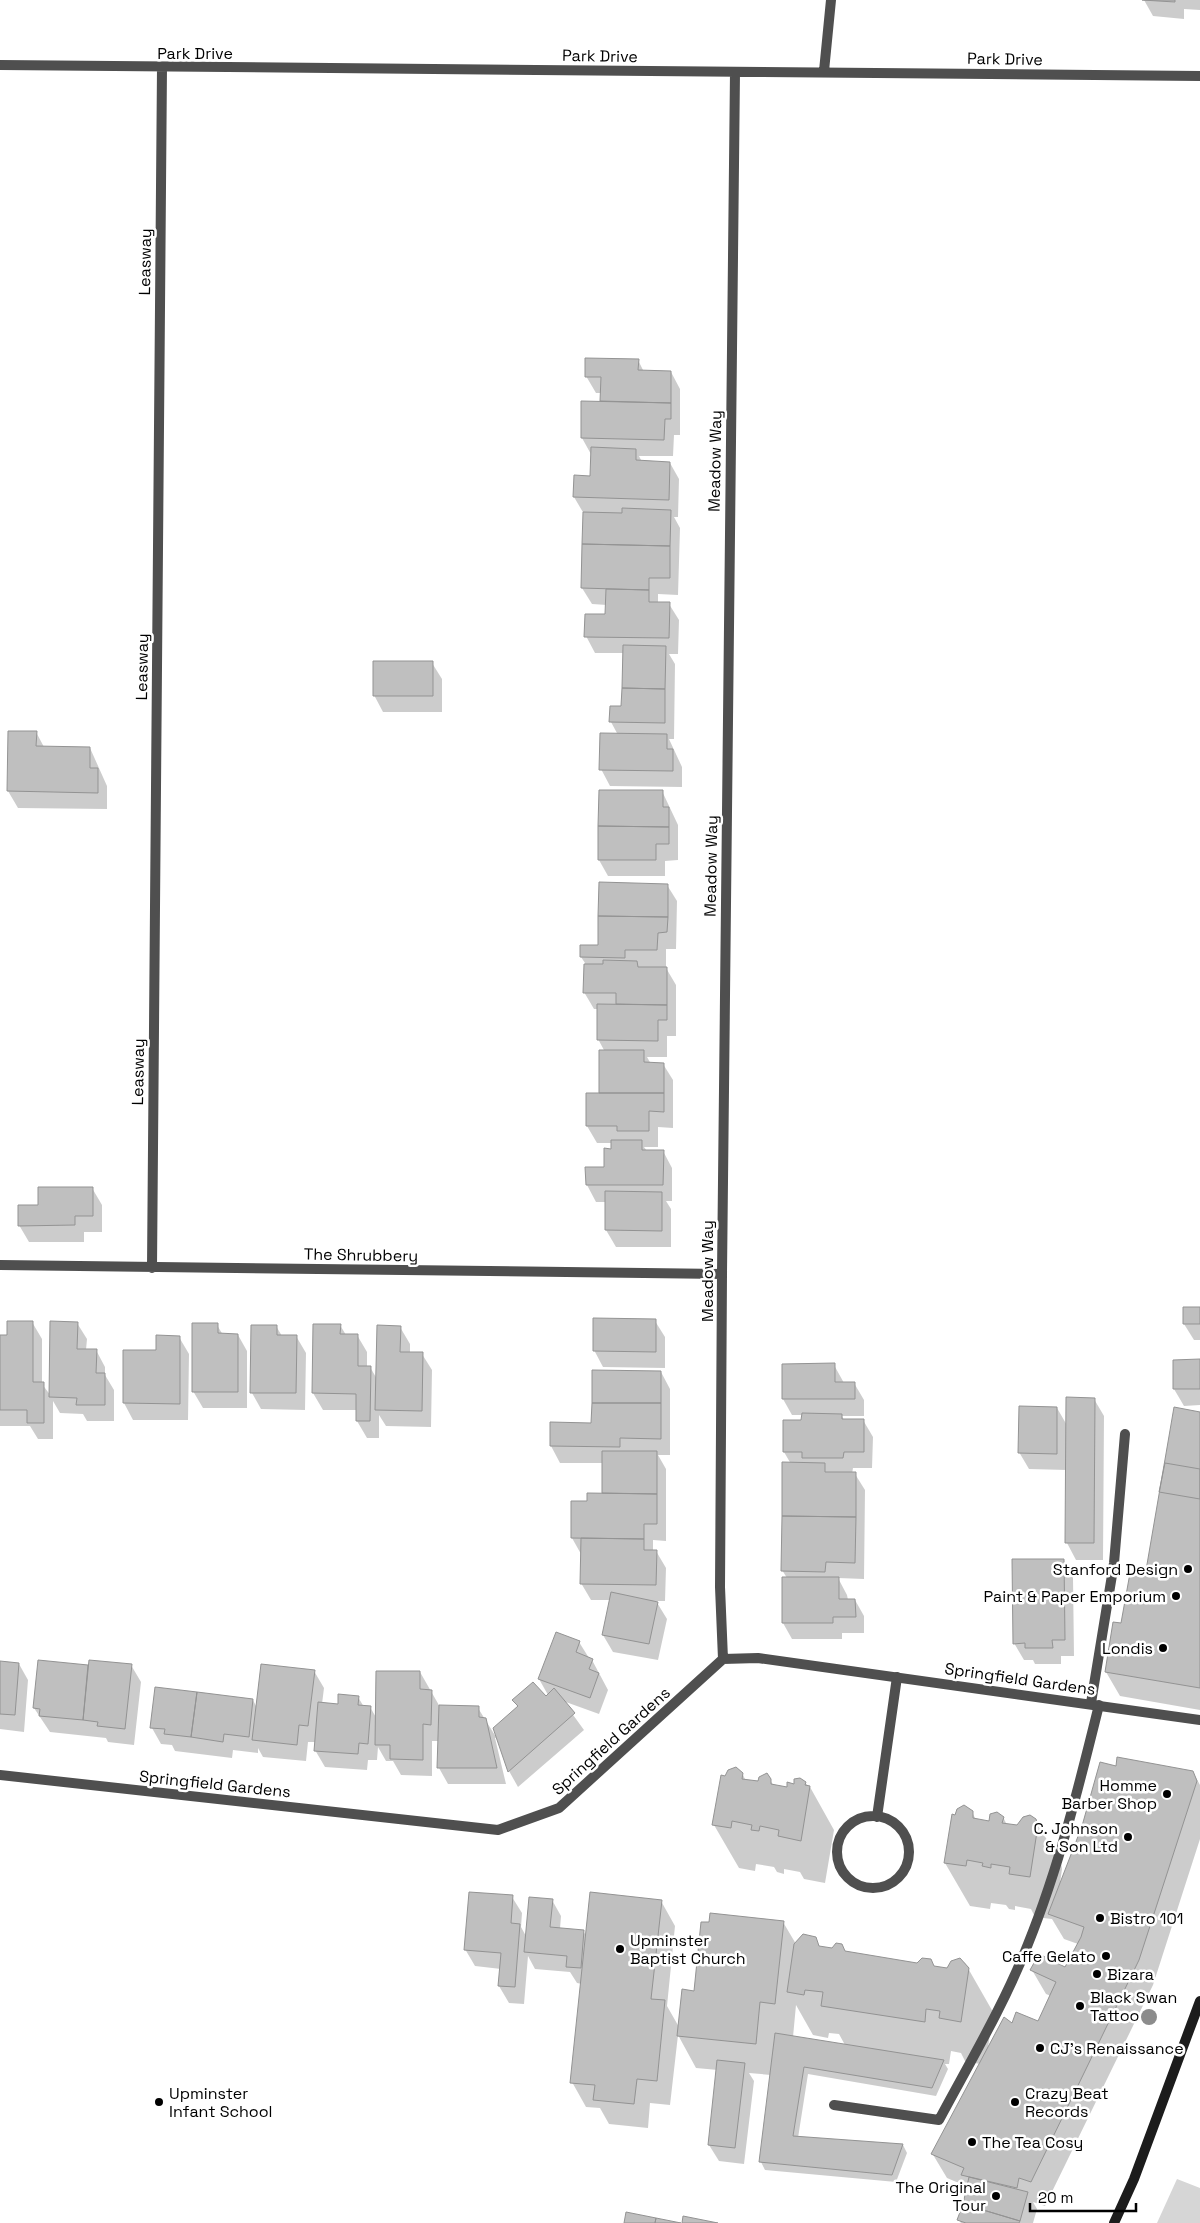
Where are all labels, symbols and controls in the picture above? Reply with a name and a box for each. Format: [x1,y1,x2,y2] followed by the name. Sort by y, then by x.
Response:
[157,43,233,64] street label: Park Drive
[562,45,638,67] street label: Park Drive
[967,48,1043,70] street label: Park Drive
[134,228,156,296] street label: Leasway
[704,410,726,512] street label: Meadow Way
[131,633,153,701] street label: Leasway
[700,815,722,917] street label: Meadow Way
[127,1038,149,1106] street label: Leasway
[697,1220,718,1322] street label: Meadow Way
[304,1244,418,1266] street label: The Shrubbery
[1053,1559,1178,1580] place label: Stanford Design
[1182,1563,1194,1575] marker: Stanford Design
[984,1586,1166,1607] place label: Paint & Paper Emporium
[1170,1590,1182,1602] marker: Paint & Paper Emporium
[1102,1638,1153,1659] place label: Londis
[1157,1642,1169,1654] marker: Londis
[943,1658,1097,1700] street label: Springfield Gardens
[547,1682,675,1800] street label: Springfield Gardens
[138,1766,292,1802] street label: Springfield Gardens
[1061,1775,1157,1814] place label: Homme Barber Shop
[1161,1788,1173,1800] marker: Homme Barber Shop
[1033,1818,1118,1857] place label: C. Johnson & Son Ltd
[1122,1831,1134,1843] marker: C. Johnson & Son Ltd
[1110,1908,1183,1929] place label: Bistro 101
[1094,1912,1106,1924] marker: Bistro 101
[630,1930,746,1969] place label: Upminster Baptist Church
[614,1943,626,1955] marker: Upminster Baptist Church
[1002,1946,1096,1967] place label: Caffe Gelato
[1100,1950,1112,1962] marker: Caffe Gelato
[1107,1964,1154,1985] place label: Bizara
[1091,1968,1103,1980] marker: Bizara
[1090,1987,1177,2026] place label: Black Swan Tattoo
[1074,2000,1086,2012] marker: Black Swan Tattoo
[1050,2038,1184,2059] place label: CJ's Renaissance
[1034,2042,1046,2054] marker: CJ's Renaissance
[169,2083,273,2122] place label: Upminster Infant School
[1025,2083,1109,2122] place label: Crazy Beat Records
[153,2096,165,2108] marker: Upminster Infant School
[1009,2096,1021,2108] marker: Crazy Beat Records
[982,2132,1083,2153] place label: The Tea Cosy
[966,2136,978,2148] marker: The Tea Cosy
[895,2177,986,2216] place label: The Original Tour
[1030,2180,1136,2212] scale bar
[1038,2188,1073,2207] text: 20 m
[990,2190,1002,2202] marker: The Original Tour

